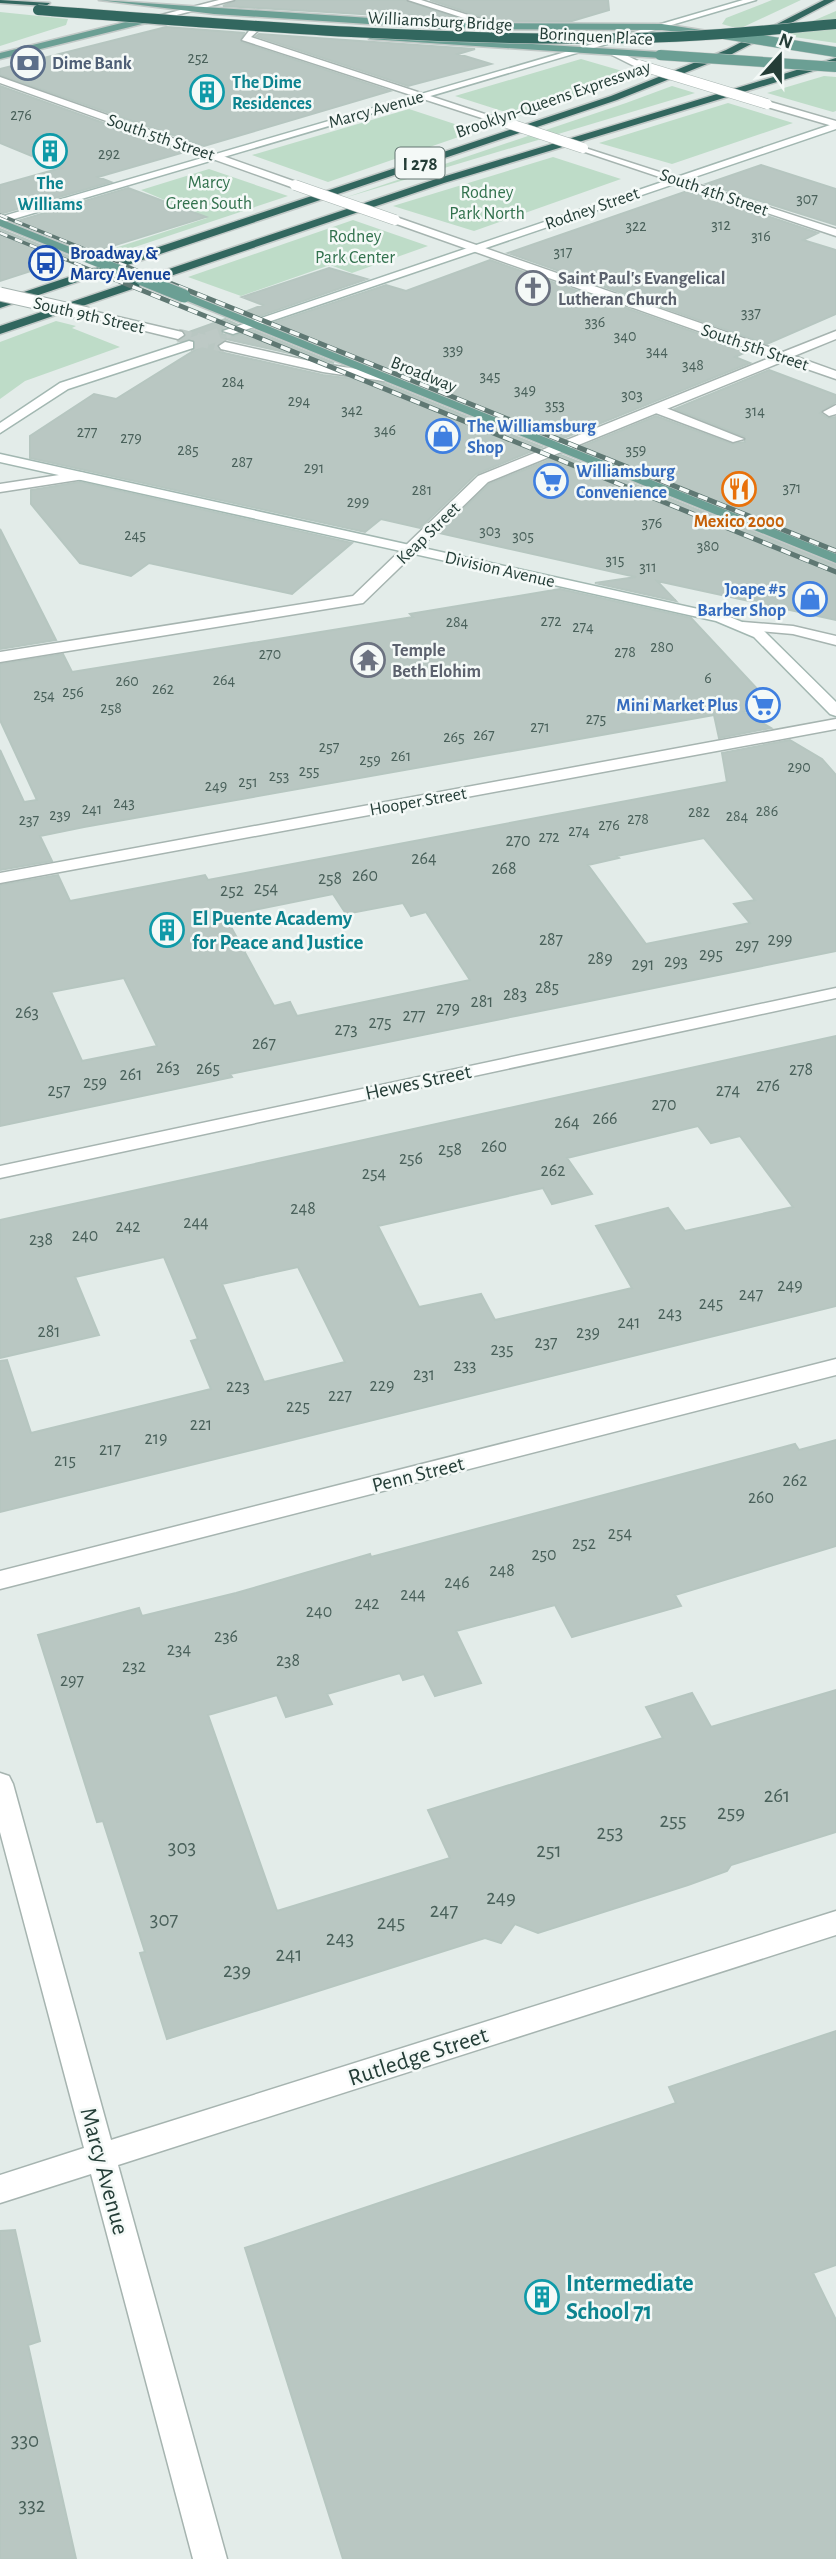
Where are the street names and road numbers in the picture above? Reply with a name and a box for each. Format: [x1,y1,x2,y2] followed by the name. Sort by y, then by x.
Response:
[367,9,513,35] street label: Williamsburg Bridge
[539,25,653,49] street label: Borinquen Place
[454,58,653,142] street label: Brooklyn-Queens Expressway
[327,88,426,132] street label: Marcy Avenue
[105,111,217,165] street label: South 5th Street
[396,148,444,178] road number: I 278
[657,166,770,220] street label: South 4th Street
[543,184,642,233] street label: Rodney Street
[32,294,146,338] street label: South 9th Street
[699,321,811,375] street label: South 5th Street
[388,354,459,396] street label: Broadway
[393,499,464,568] street label: Keap Street
[443,549,557,591] street label: Division Avenue
[368,785,468,819] street label: Hooper Street
[363,1061,473,1104] street label: Hewes Street
[370,1453,467,1496] street label: Penn Street
[345,2023,491,2091] street label: Rutledge Street
[76,2105,133,2237] street label: Marcy Avenue

